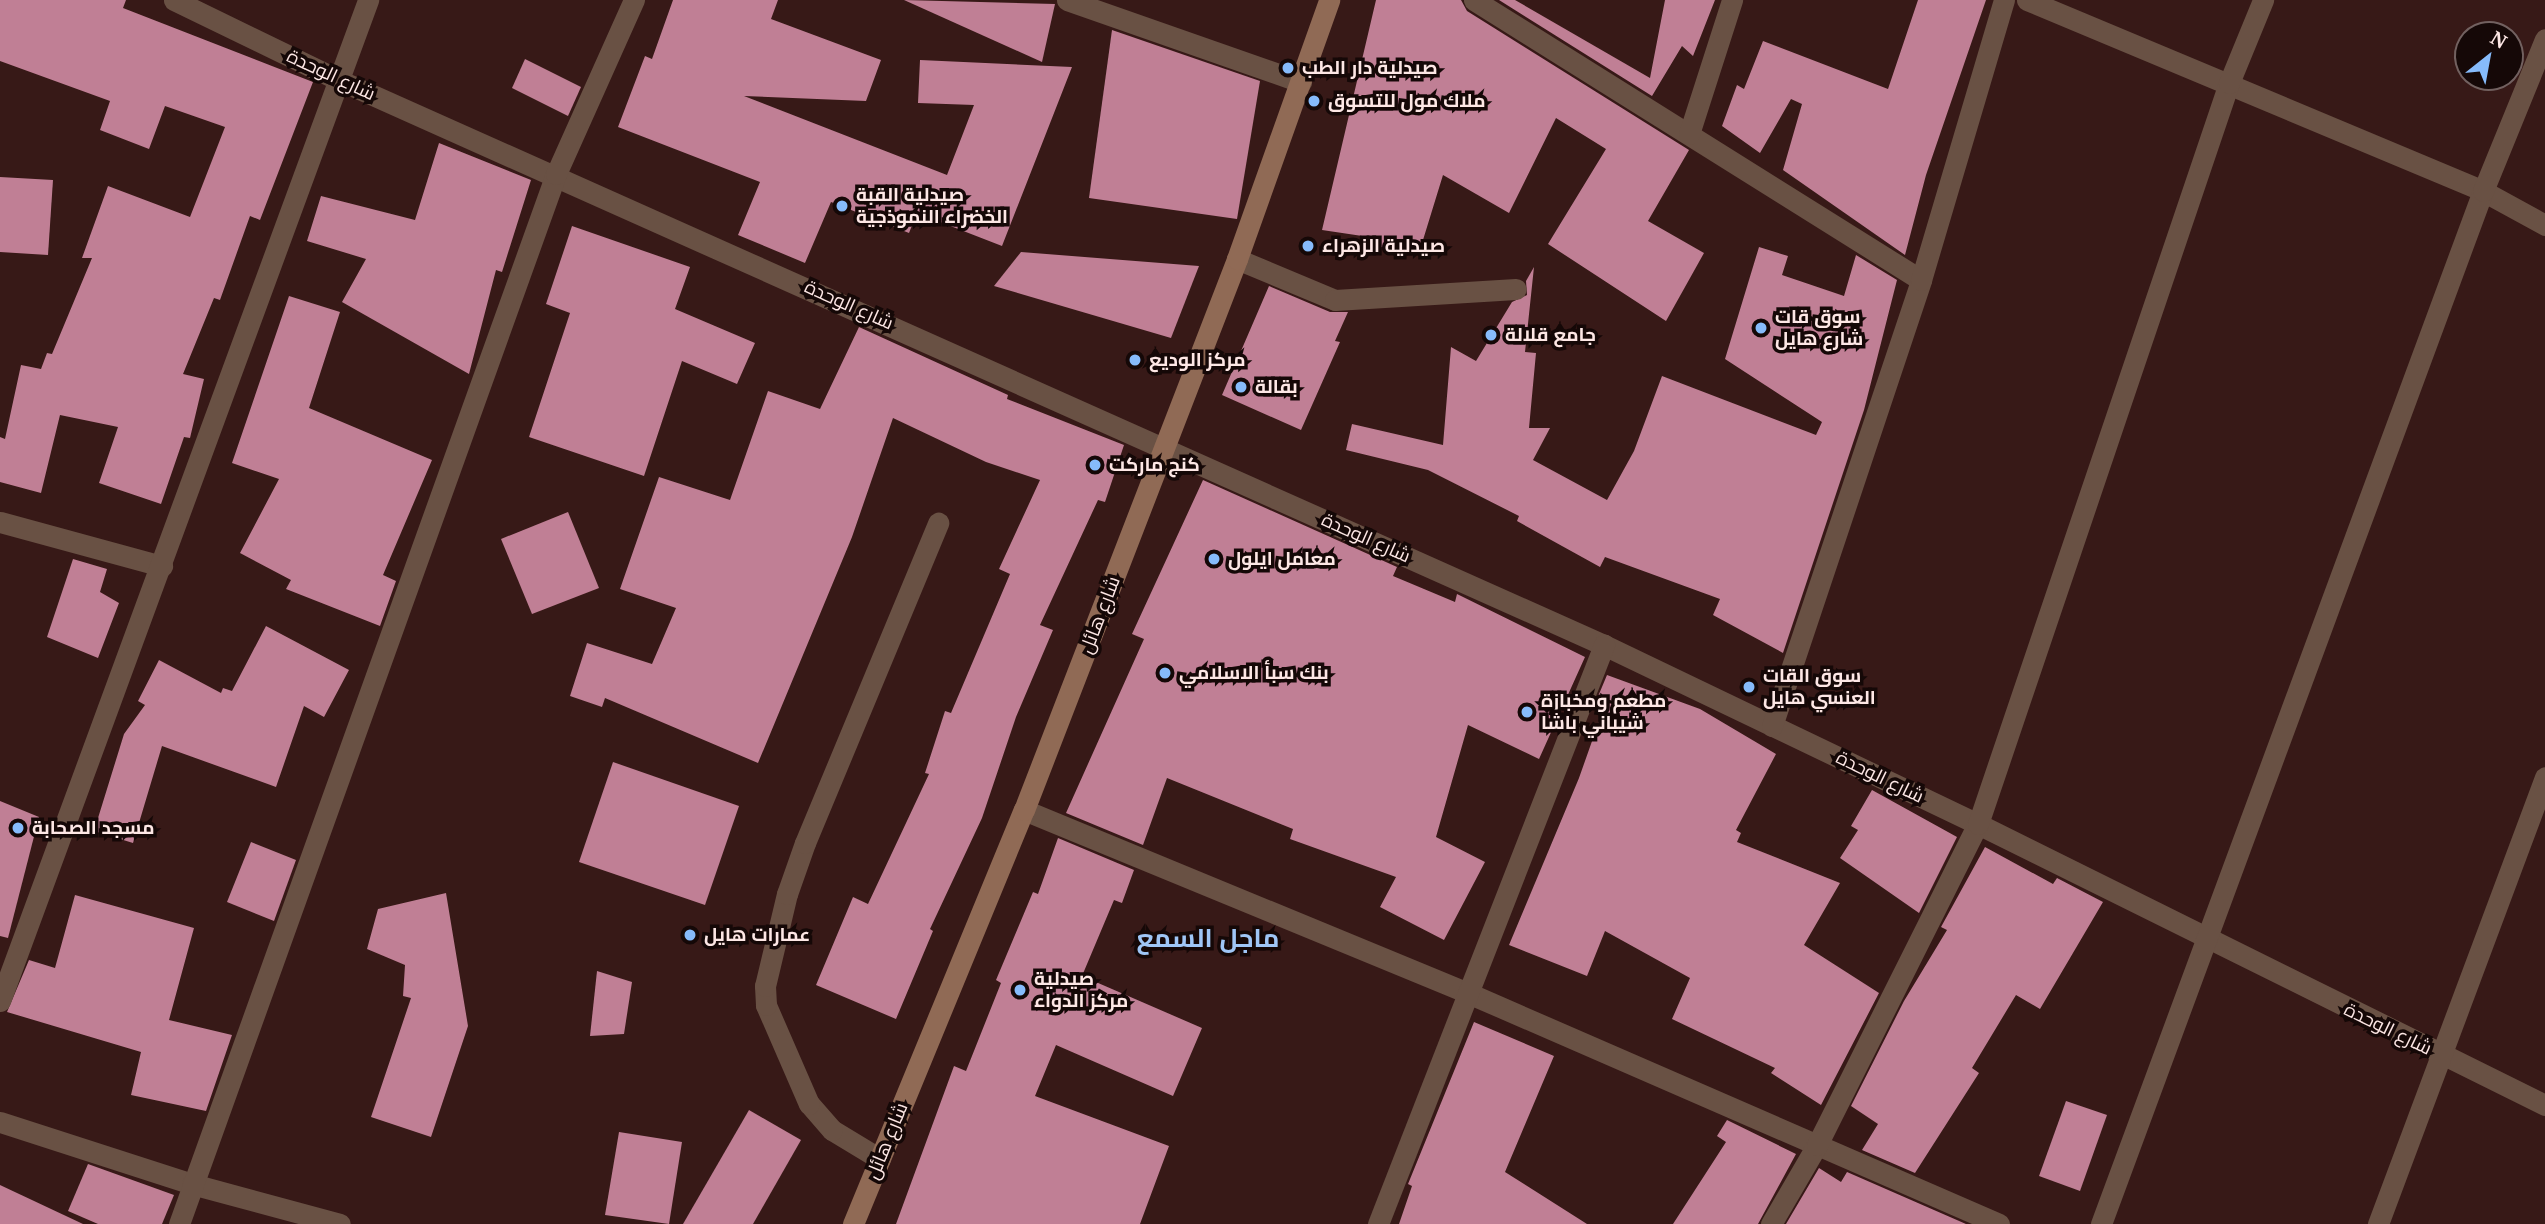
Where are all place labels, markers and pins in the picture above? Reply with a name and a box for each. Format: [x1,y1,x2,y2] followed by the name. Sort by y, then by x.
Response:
[1302,57,1438,79] place label: صيدلية دار الطب
[1280,60,1296,76] marker: صيدلية دار الطب
[1328,90,1486,112] place label: ملاك مول للتسوق
[1306,93,1322,109] marker: ملاك مول للتسوق
[856,184,1008,228] place label: صيدلية القبة الخضراء النموذجية
[834,198,850,214] marker: صيدلية القبة الخضراء النموذجية
[1322,235,1445,257] place label: صيدلية الزهراء
[1300,238,1316,254] marker: صيدلية الزهراء
[1775,306,1863,350] place label: سوق قات شارع هايل
[1753,320,1769,336] marker: سوق قات شارع هايل
[1505,324,1596,346] place label: جامع قلالة
[1483,327,1499,343] marker: جامع قلالة
[1149,349,1245,371] place label: مركز الوديع
[1127,352,1143,368] marker: مركز الوديع
[1255,376,1298,398] place label: بقالة
[1233,379,1249,395] marker: بقالة
[1109,454,1200,476] place label: كنج ماركت
[1087,457,1103,473] marker: كنج ماركت
[1228,548,1336,570] place label: معامل ايلول
[1206,551,1222,567] marker: معامل ايلول
[1179,662,1329,684] place label: بنك سبأ الاسلامي
[1157,665,1173,681] marker: بنك سبأ الاسلامي
[1763,665,1876,709] place label: سوق القات العنسي هايل
[1741,679,1757,695] marker: سوق القات العنسي هايل
[1541,690,1666,734] place label: مطعم ومخبازة شيباني باشا
[1519,704,1535,720] marker: مطعم ومخبازة شيباني باشا
[32,817,154,839] place label: مسجد الصحابة
[10,820,26,836] marker: مسجد الصحابة
[704,924,810,946] place label: عمارات هايل
[682,927,698,943] marker: عمارات هايل
[1034,968,1128,1012] place label: صيدلية مركز الدواء
[1012,982,1028,998] marker: صيدلية مركز الدواء

